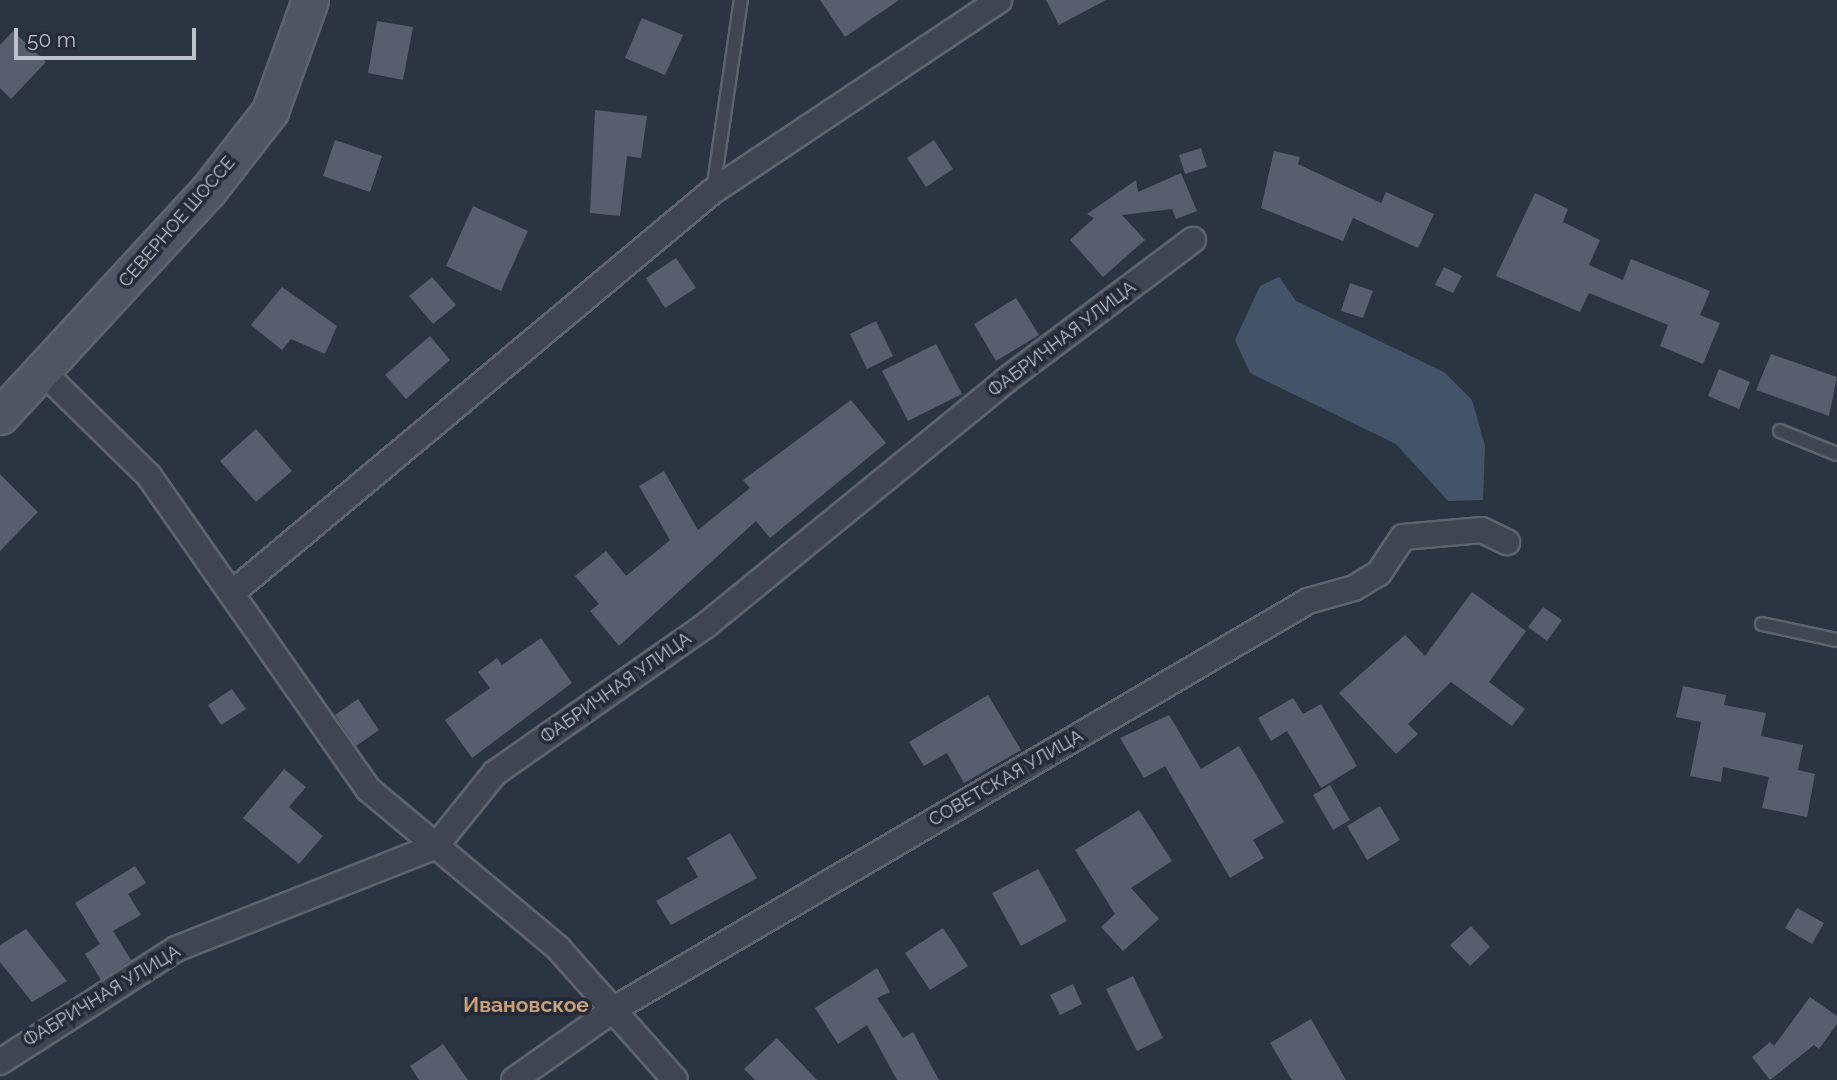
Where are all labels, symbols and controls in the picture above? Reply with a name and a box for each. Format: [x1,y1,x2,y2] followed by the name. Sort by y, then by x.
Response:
[18,14,200,58] scale bar
[27,27,76,52] text: 50 m
[114,152,240,292] street label: СЕВЕРНОЕ ШОССЕ
[984,276,1140,402] street label: ФАБРИЧНАЯ УЛИЦА
[536,628,696,748] street label: ФАБРИЧНАЯ УЛИЦА
[925,725,1087,831] street label: СОВЕТСКАЯ УЛИЦА
[20,941,184,1051] street label: ФАБРИЧНАЯ УЛИЦА
[463,992,589,1018] district label: Ивановское

